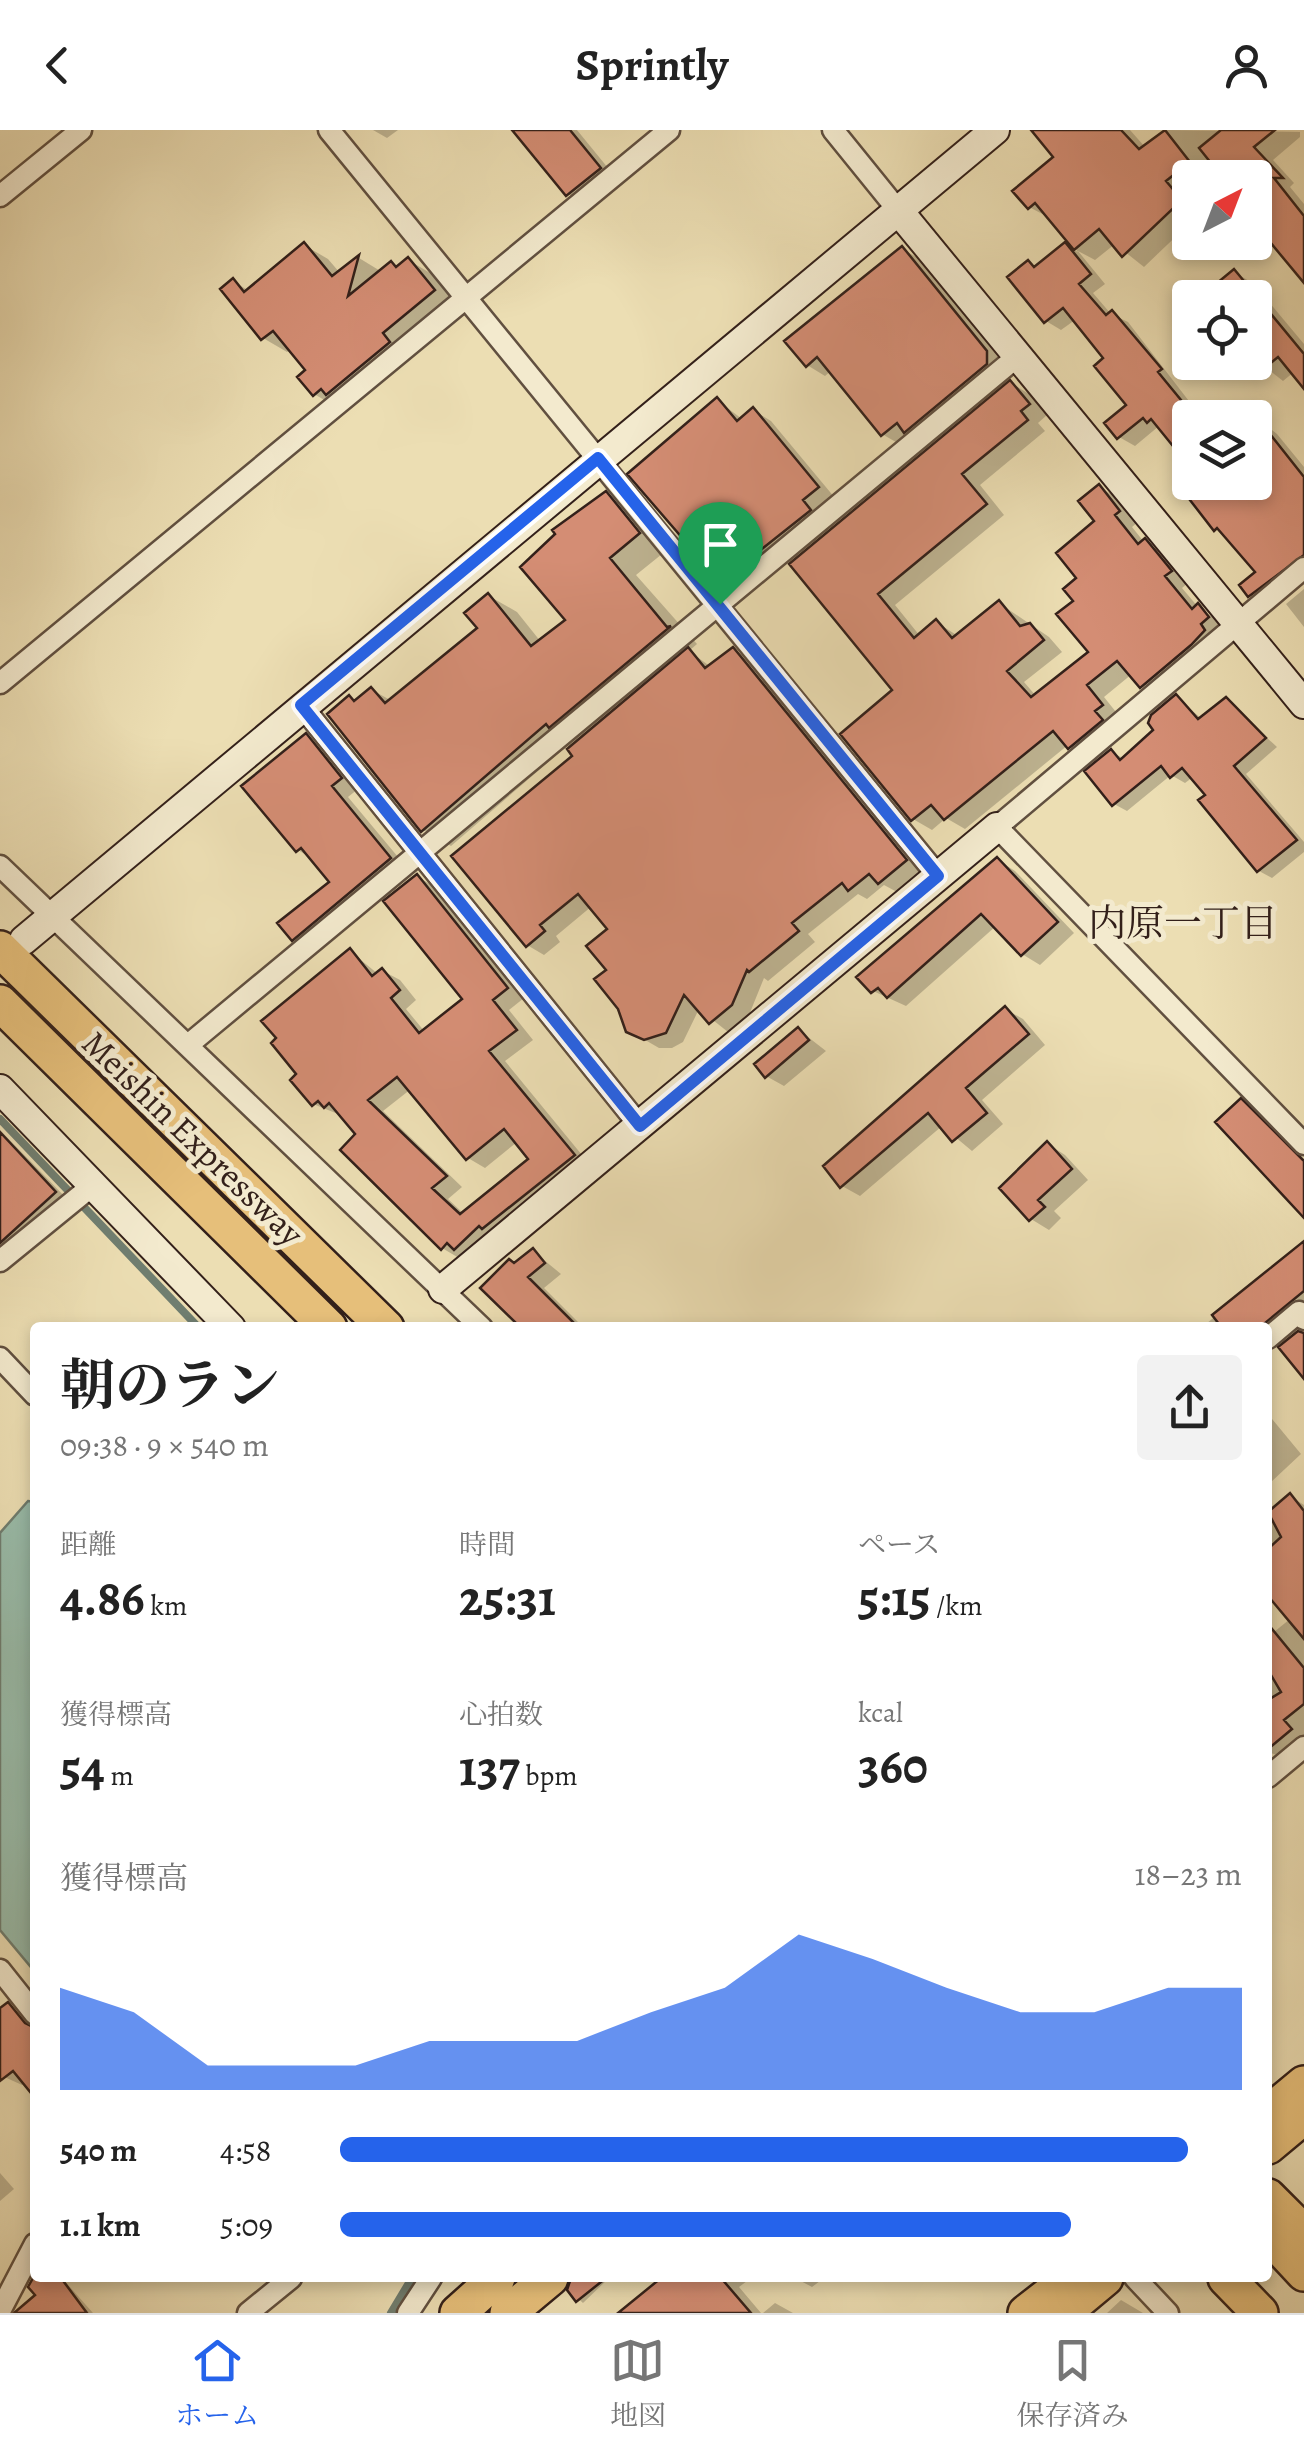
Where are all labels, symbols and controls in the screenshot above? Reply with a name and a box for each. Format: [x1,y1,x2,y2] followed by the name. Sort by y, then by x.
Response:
[575,34,729,96] text: Sprintly
[30,38,85,93] icon: back
[1219,38,1274,93] icon: person
[1172,160,1272,260] north arrow
[1172,160,1272,500] map controls
[1172,280,1272,380] button: locate
[1172,400,1272,500] button: layers
[678,502,763,605] pin
[693,517,748,572] icon: arrive
[1088,897,1278,949] district label: 内原一丁目
[72,1020,315,1257] street label: Meishin Expressway
[60,1348,280,1423] text: 朝のラン
[1137,1355,1242,1460] button: share
[60,1423,269,1467] text: 09:38 · 9 × 540 m
[60,1526,116,1564] text: 距離
[459,1526,515,1564] text: 時間
[858,1526,941,1564] text: ペース
[60,1564,145,1632] text: 4.86
[459,1564,556,1632] text: 25:31
[858,1564,931,1632] text: 5:15
[145,1587,187,1625] text: km
[931,1587,982,1625] text: /km
[858,1694,903,1732] text: kcal
[60,1696,172,1734] text: 獲得標高
[459,1696,543,1734] text: 心拍数
[858,1732,928,1800] text: 360
[60,1734,105,1802] text: 54
[459,1734,520,1802] text: 137
[105,1757,134,1795] text: m
[520,1757,578,1795] text: bpm
[1135,1852,1242,1896] text: 18–23 m
[60,1856,188,1900] text: 獲得標高
[60,2128,137,2172] text: 540 m
[220,2128,271,2172] text: 4:58
[60,2203,141,2247] text: 1.1 km
[220,2203,273,2247] text: 5:09
[175,2333,259,2435] tab: ホーム
[610,2333,666,2435] tab: 地図
[1017,2333,1129,2435] tab: 保存済み

